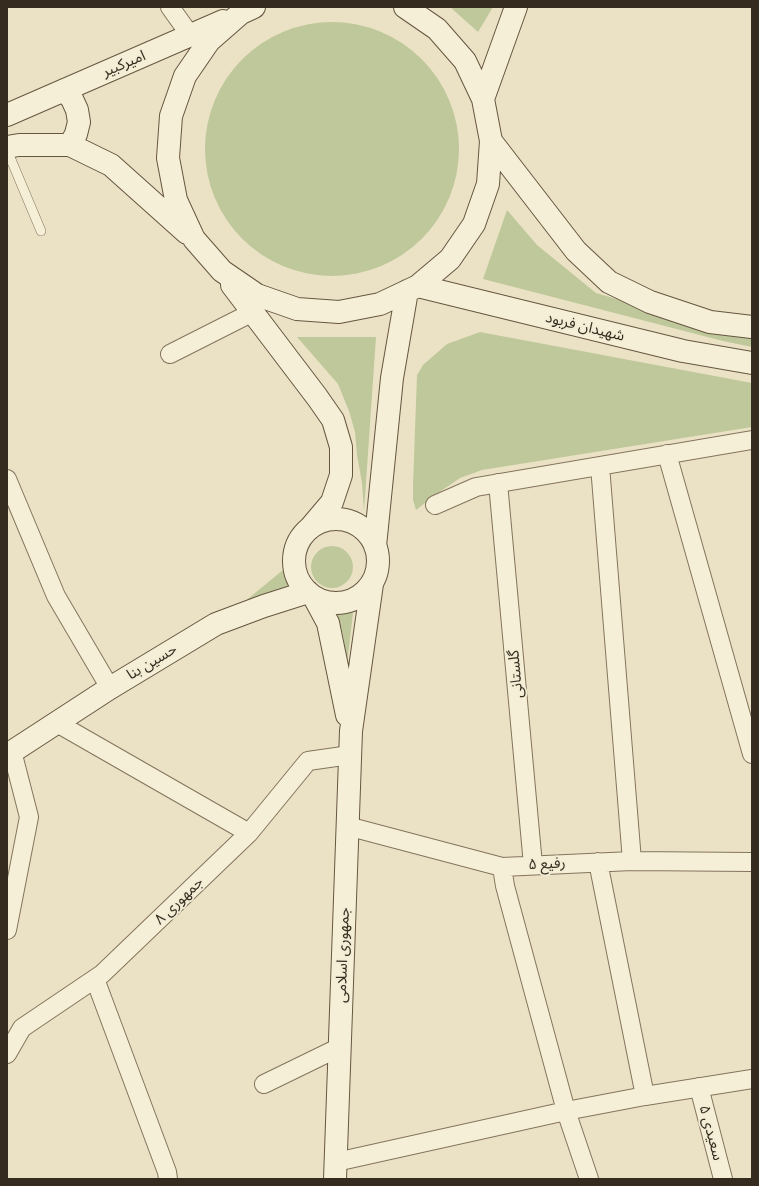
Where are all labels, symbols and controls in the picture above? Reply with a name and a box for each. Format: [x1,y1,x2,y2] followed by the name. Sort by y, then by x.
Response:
[100,47,148,81] street label: امیرکبیر
[544,309,626,345] street label: شهيدان فربود
[124,640,180,684] street label: حسین بنا
[505,649,527,699] street label: گلستانی
[528,854,566,874] street label: رفیع ۵
[151,873,207,929] street label: جمهوری ۸
[332,907,354,1003] street label: جمهوری اسلامی
[695,1103,727,1163] street label: سعیدی ۵

